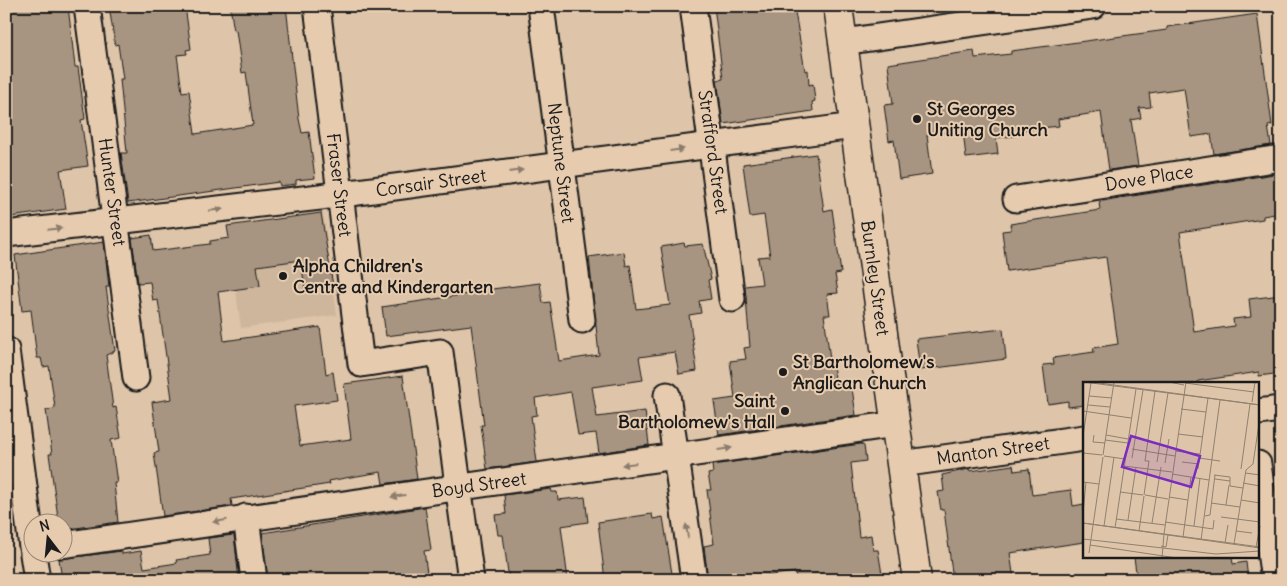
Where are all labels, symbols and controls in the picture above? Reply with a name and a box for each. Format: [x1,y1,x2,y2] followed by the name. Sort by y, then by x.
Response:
[693,88,734,215] street label: Strafford Street
[927,97,1048,141] place label: St Georges Uniting Church
[543,101,580,224] street label: Neptune Street
[911,113,923,125] marker: St Georges Uniting Church
[322,132,357,238] street label: Fraser Street
[94,136,131,247] street label: Hunter Street
[669,146,685,154] one-way arrow
[1103,159,1195,196] street label: Dove Place
[374,163,488,202] street label: Corsair Street
[508,167,524,175] one-way arrow
[208,206,224,214] one-way arrow
[856,219,895,337] street label: Burnley Street
[47,225,63,233] one-way arrow
[293,254,494,298] place label: Alpha Children's Centre and Kindergarten
[277,270,289,282] marker: Alpha Children's Centre and Kindergarten
[793,350,934,394] place label: St Bartholomew's Anglican Church
[777,366,789,378] marker: St Bartholomew's Anglican Church
[1083,382,1260,558] inset map
[618,389,776,433] place label: Saint Bartholomew's Hall
[779,405,791,417] marker: Saint Bartholomew's Hall
[935,431,1051,470] street label: Manton Street
[717,444,733,452] one-way arrow
[620,460,636,468] one-way arrow
[430,467,528,503] street label: Boyd Street
[390,492,406,500] one-way arrow
[22,514,72,564] north arrow
[37,516,52,535] text: N
[212,518,228,526] one-way arrow
[683,523,691,539] one-way arrow

